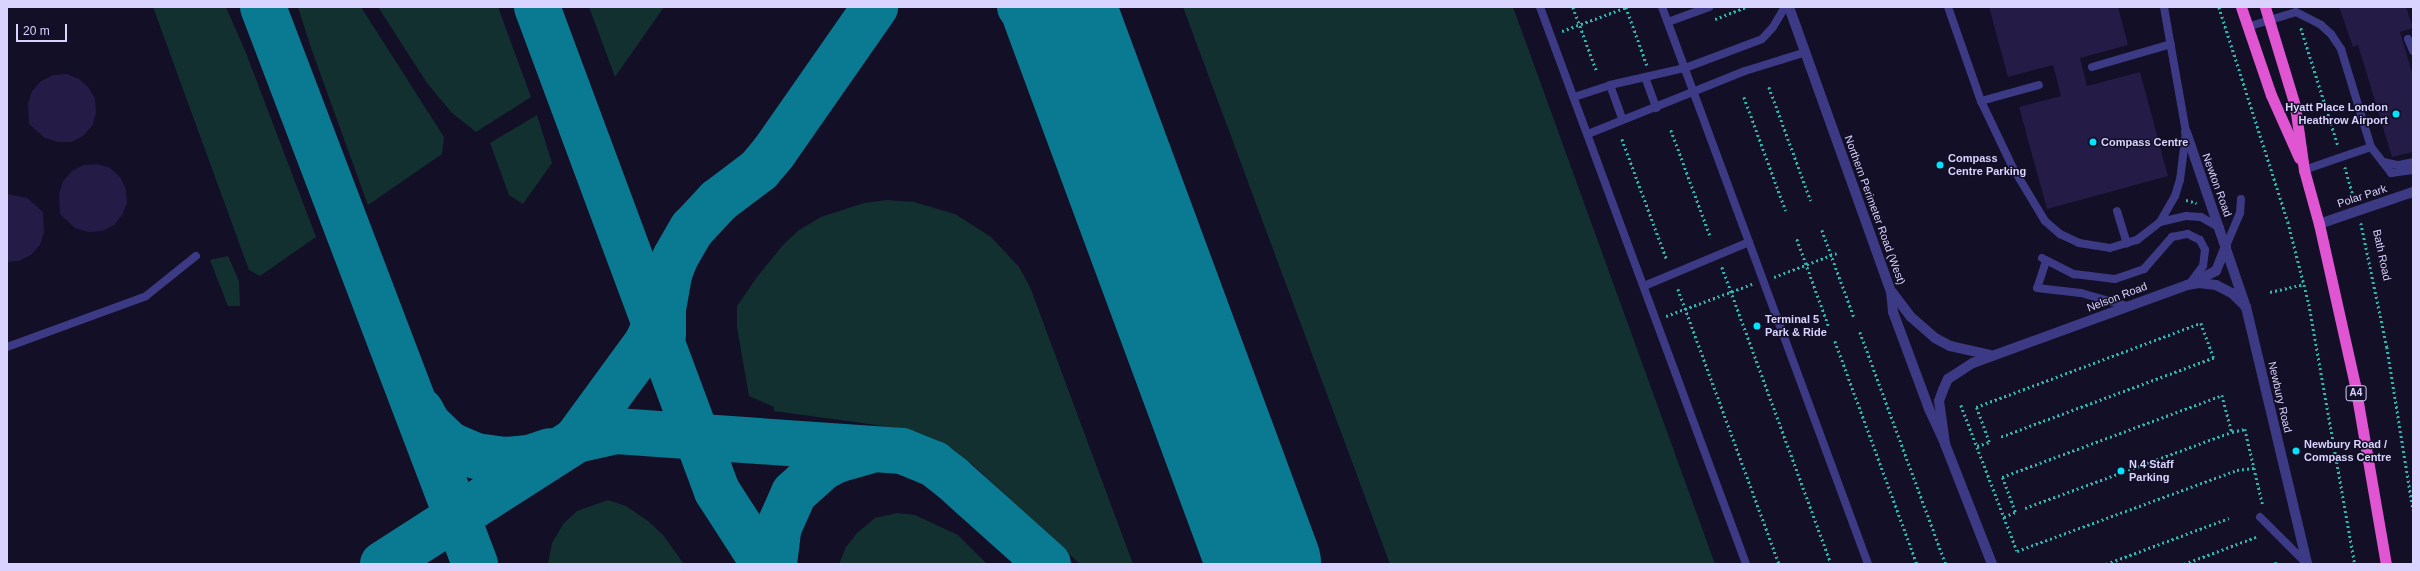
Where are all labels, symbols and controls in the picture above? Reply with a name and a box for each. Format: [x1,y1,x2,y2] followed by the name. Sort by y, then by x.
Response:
[18,16,69,42] scale bar
[23,24,50,38] text: 20 m
[2285,101,2388,127] place label: Hyatt Place London Heathrow Airport
[2391,109,2401,119] marker: Hyatt Place London Heathrow Airport
[1842,133,1908,287] street label: Northern Perimeter Road (West)
[2101,135,2188,149] place label: Compass Centre
[2088,137,2098,147] marker: Compass Centre
[2199,151,2235,219] street label: Newton Road
[1948,152,2026,178] place label: Compass Centre Parking
[1935,160,1945,170] marker: Compass Centre Parking
[2336,182,2388,210] street label: Polar Park
[2370,228,2394,282] street label: Bath Road
[2085,279,2149,315] street label: Nelson Road
[1765,313,1827,339] place label: Terminal 5 Park & Ride
[1752,321,1762,331] marker: Terminal 5 Park & Ride
[2265,360,2295,434] street label: Newbury Road
[2345,385,2367,401] road number: A4
[2304,438,2391,464] place label: Newbury Road / Compass Centre
[2291,446,2301,456] marker: Newbury Road / Compass Centre
[2129,458,2174,484] place label: N 4 Staff Parking
[2116,466,2126,476] marker: N 4 Staff Parking

